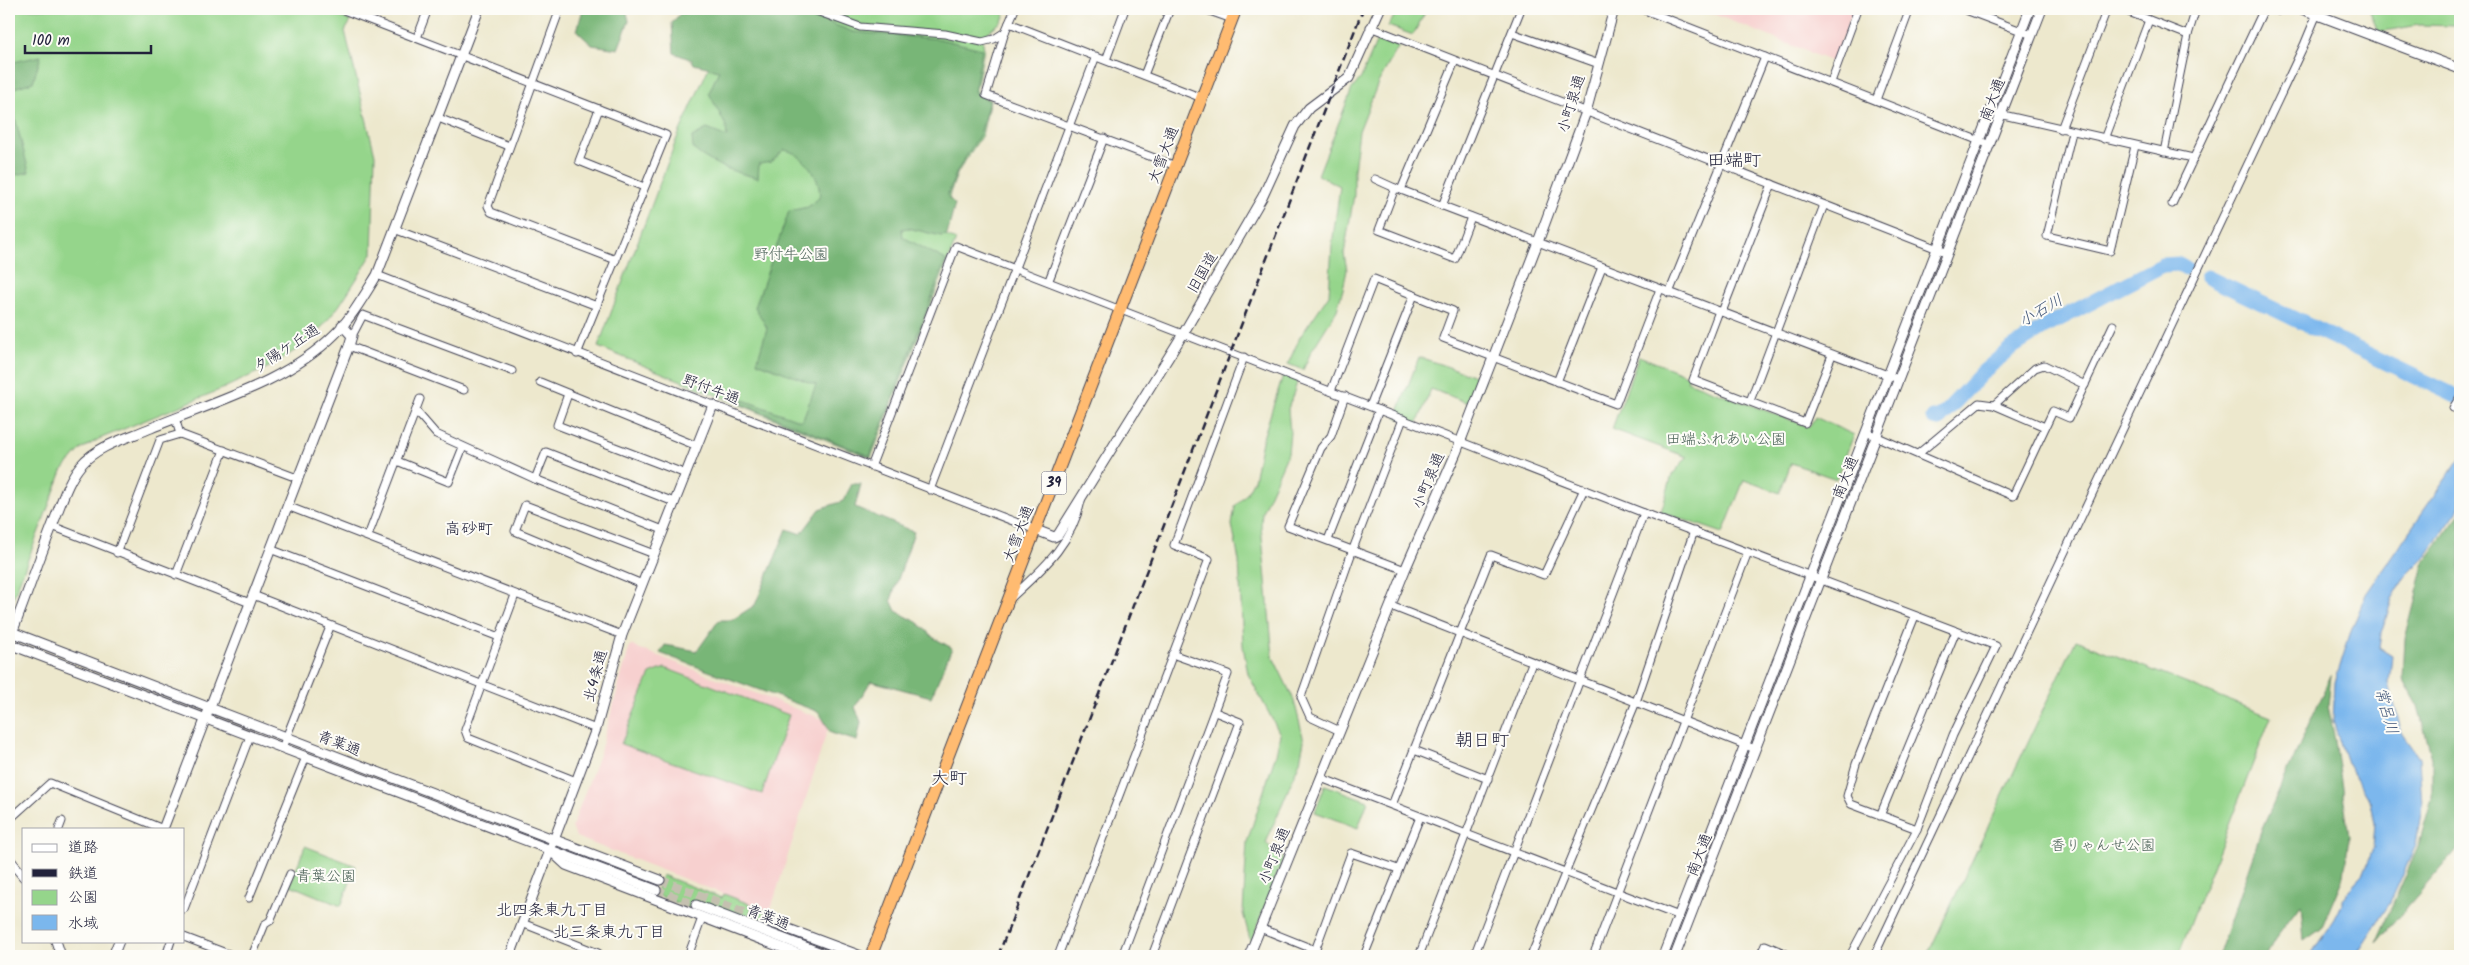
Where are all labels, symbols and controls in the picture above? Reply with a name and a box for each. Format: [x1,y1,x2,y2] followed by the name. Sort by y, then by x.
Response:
[25,22,151,54] scale bar
[32,29,70,53] text: 100 m
[1552,72,1592,136] street label: 小町泉通
[1974,75,2012,125] street label: 南大通
[1142,123,1186,187] street label: 大雪大通
[1707,147,1761,176] district label: 田端町
[753,243,829,267] park label: 野付牛公園
[1181,248,1225,298] street label: 旧国道
[2014,288,2068,334] water label: 小石川
[249,319,325,379] street label: 夕陽ケ丘通
[679,368,743,412] street label: 野付牛通
[1666,428,1786,452] park label: 田端ふれあい公園
[1406,449,1452,513] street label: 小町泉通
[1826,453,1866,503] street label: 南大通
[1042,472,1066,494] road number: 39
[997,502,1041,566] street label: 大雪大通
[445,517,493,542] district label: 高砂町
[578,647,614,705] street label: 北4条通
[2368,685,2404,737] water label: 常呂川
[314,725,364,763] street label: 青葉通
[1455,727,1509,756] district label: 朝日町
[931,765,967,794] district label: 大町
[1253,824,1297,888] street label: 小町泉通
[22,828,185,942] legend
[1681,830,1719,880] street label: 南大通
[2050,834,2156,858] park label: 香りゃんせ公園
[68,836,98,860] text: 道路
[68,862,98,886] text: 鉄道
[296,865,356,889] park label: 青葉公園
[68,886,98,910] text: 公園
[496,898,608,923] district label: 北四条東九丁目
[743,899,793,937] street label: 青葉通
[68,912,98,936] text: 水域
[553,920,665,945] district label: 北三条東九丁目

